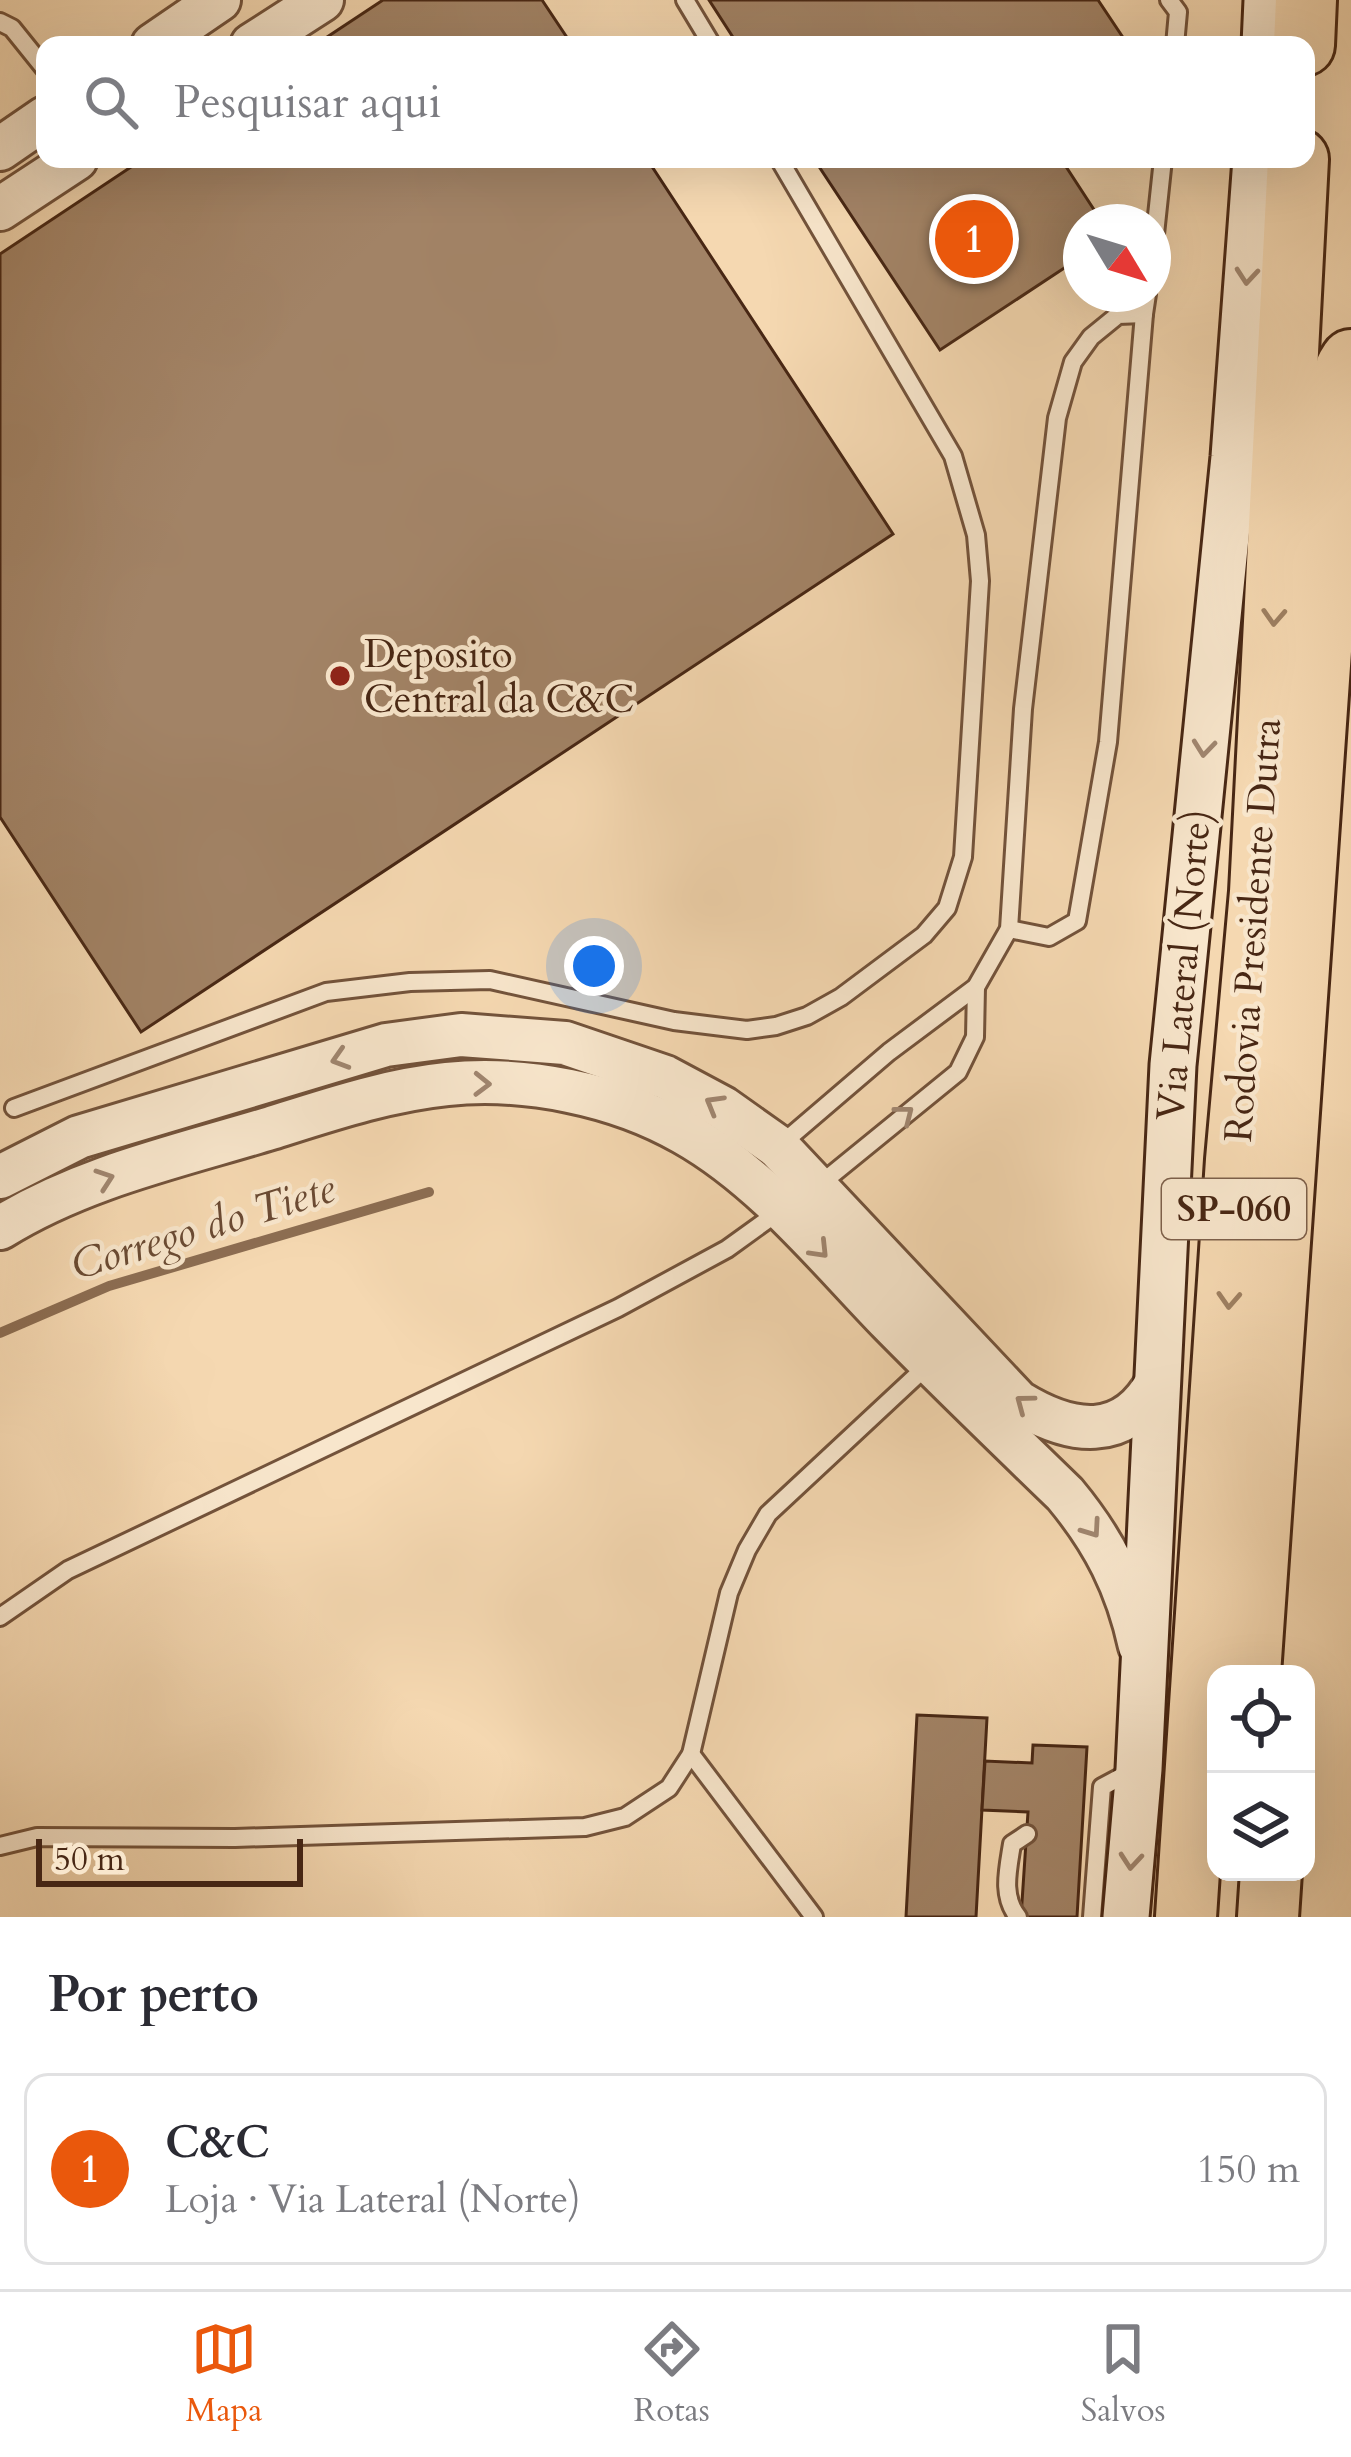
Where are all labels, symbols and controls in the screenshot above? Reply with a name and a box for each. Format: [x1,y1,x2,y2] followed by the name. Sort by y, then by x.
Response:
[36,36,1315,168] search box
[78,69,144,135] icon: search
[174,72,441,133] text: Pesquisar aqui
[935,194,1013,284] pin: 1
[1063,204,1171,312] north arrow
[1234,267,1260,286] one-way arrow
[1261,608,1287,627] one-way arrow
[364,628,634,726] place label: Deposito Central da C&C
[327,663,353,689] marker: Deposito Central da C&C
[1212,716,1294,1144] street label: Rodovia Presidente Dutra
[1192,739,1217,758] one-way arrow
[1144,807,1224,1123] street label: Via Lateral (Norte)
[564,936,624,996] your location
[330,1045,351,1070] one-way arrow
[473,1071,492,1097] one-way arrow
[706,1096,727,1119] one-way arrow
[892,1107,914,1128] one-way arrow
[64,1160,343,1294] water label: Corrego do Tiete
[94,1168,115,1193] one-way arrow
[1162,1179,1306,1239] road number: SP-060
[806,1236,828,1258] one-way arrow
[1216,1291,1242,1310] one-way arrow
[1015,1395,1037,1417] one-way arrow
[1078,1516,1100,1538] one-way arrow
[1207,1665,1315,1881] map controls
[1207,1665,1315,1773] button: locate
[1207,1773,1315,1881] button: layers
[36,1833,303,1886] scale bar
[54,1837,125,1882] text: 50 m
[1119,1852,1144,1871] one-way arrow
[48,1960,259,2030] text: Por perto
[165,2112,270,2173] text: C&C
[80,2143,100,2196] text: 1
[1197,2143,1300,2196] text: 150 m
[165,2173,581,2226] text: Loja · Via Lateral (Norte)
[185,2316,263,2433] tab: Mapa
[633,2316,710,2433] tab: Rotas
[1081,2316,1166,2433] tab: Salvos

